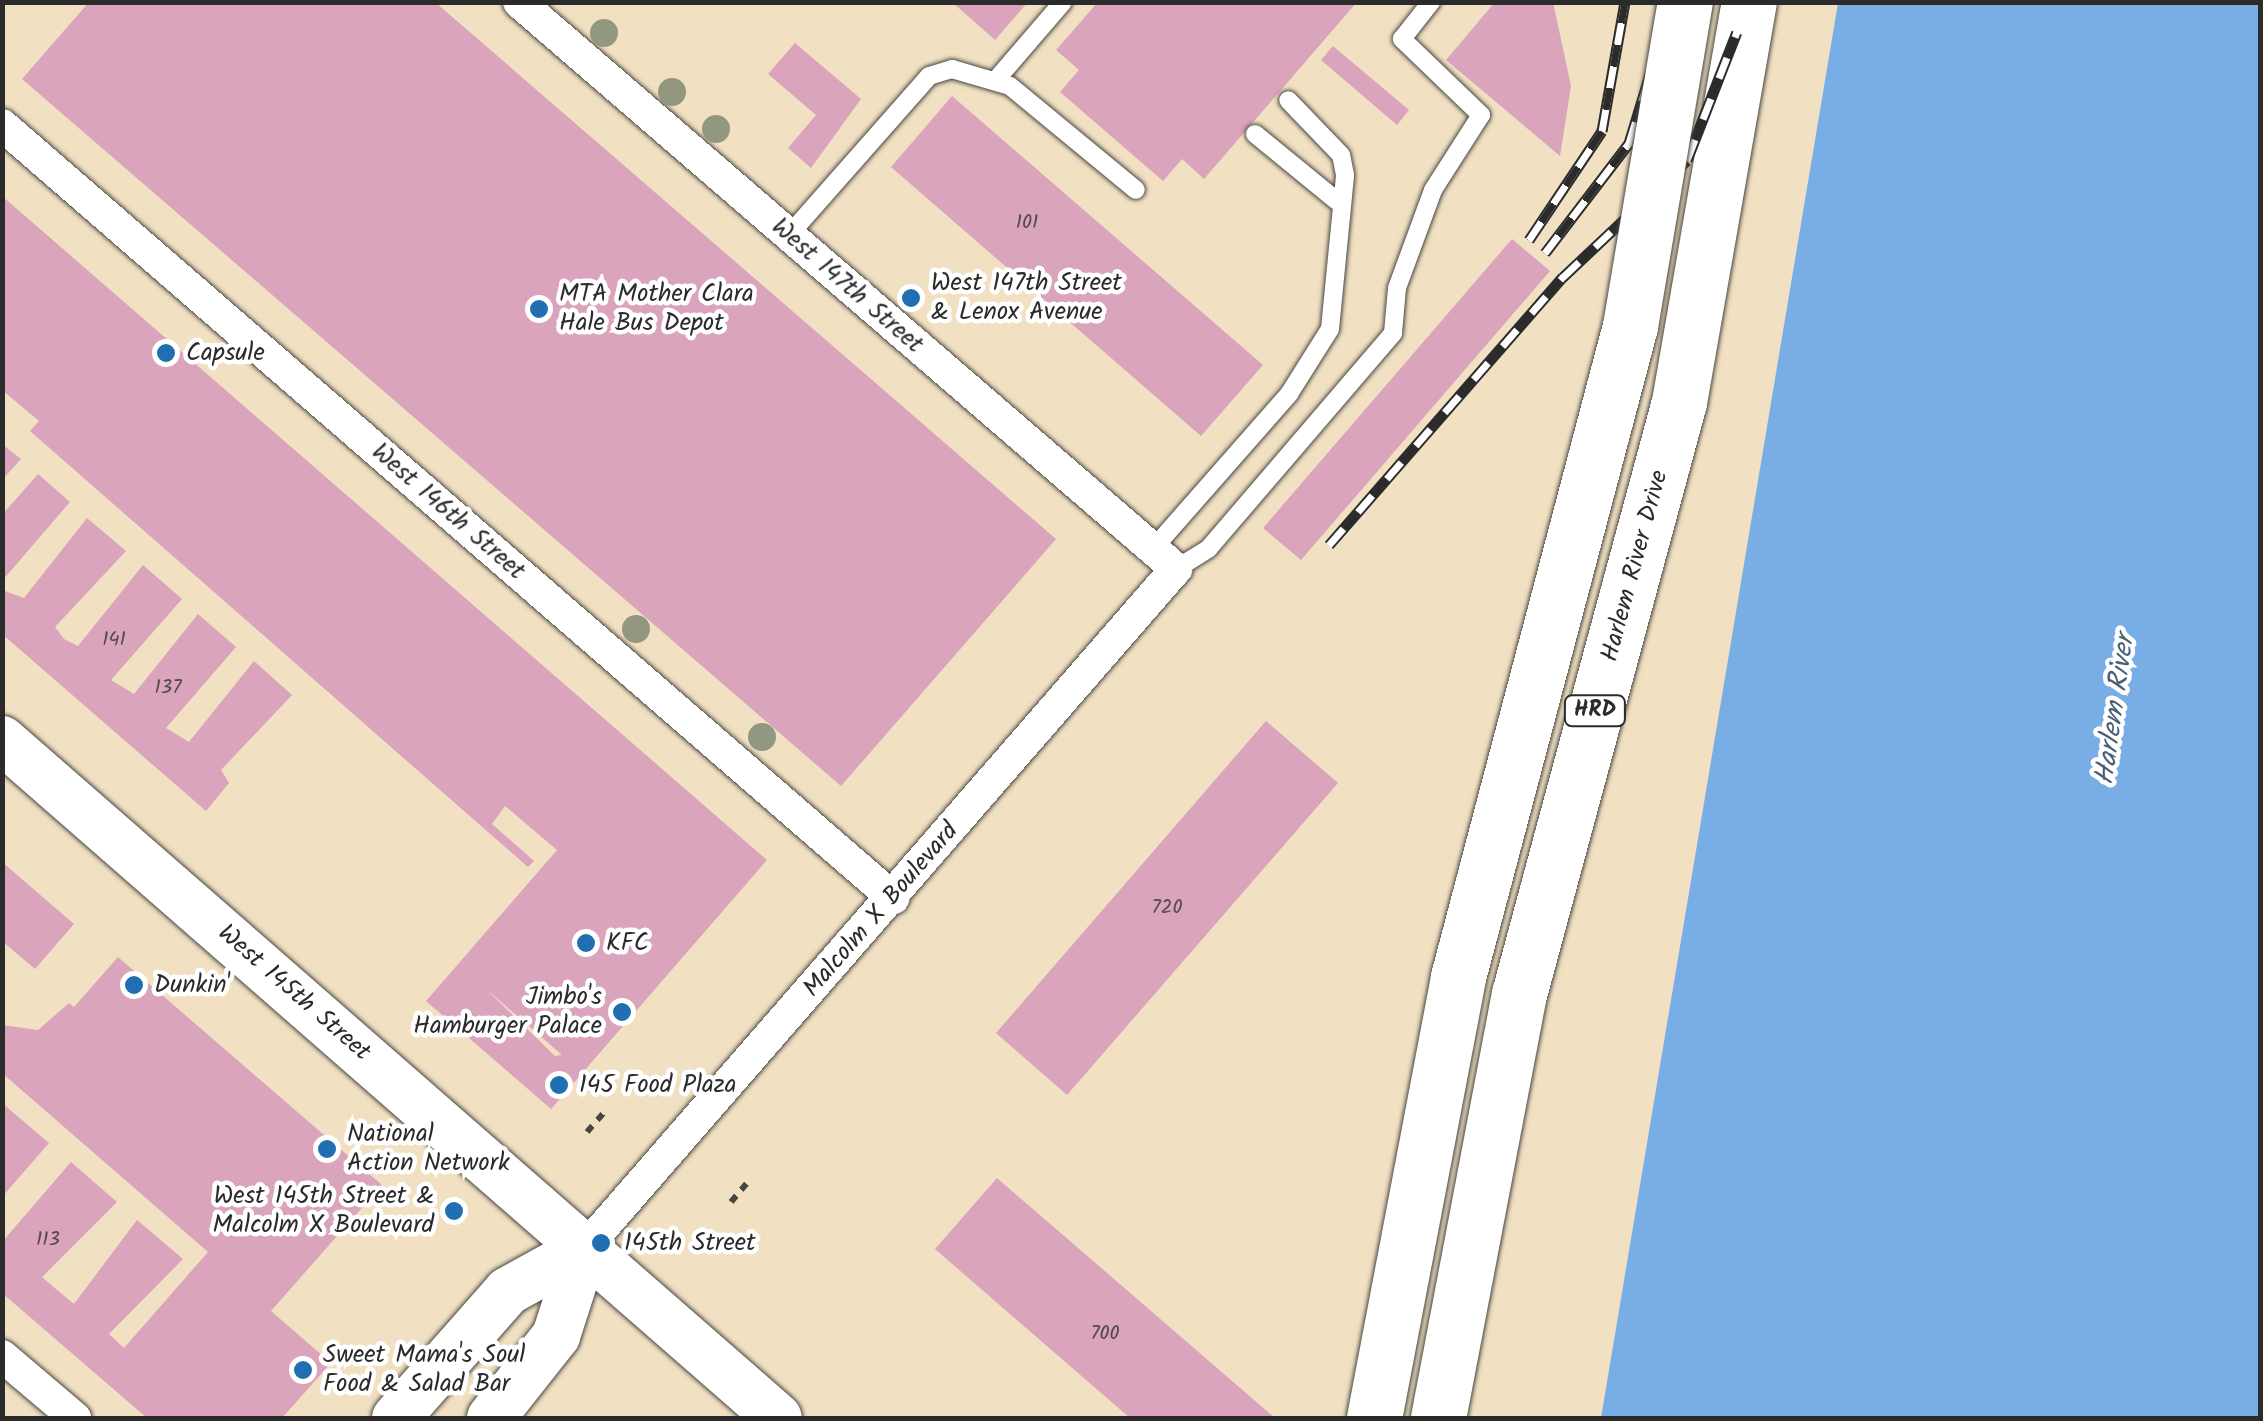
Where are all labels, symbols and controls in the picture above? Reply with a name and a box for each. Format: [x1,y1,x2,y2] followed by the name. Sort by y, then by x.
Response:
[1016,211,1038,235] house number: 101
[765,212,929,360] street label: West 147th Street
[931,269,1122,328] place label: West 147th Street & Lenox Avenue
[559,280,754,339] place label: MTA Mother Clara Hale Bus Depot
[900,287,922,309] marker: West 147th Street & Lenox Avenue
[528,298,550,320] marker: MTA Mother Clara Hale Bus Depot
[186,338,265,368] place label: Capsule
[155,342,177,364] marker: Capsule
[365,437,531,587] street label: West 146th Street
[1595,467,1675,665] street label: Harlem River Drive
[102,628,126,652] house number: 141
[2089,633,2143,787] water label: Harlem River
[155,676,181,700] house number: 137
[1562,694,1628,728] road number: HRD
[797,817,965,1003] street label: Malcolm X Boulevard
[1152,896,1182,920] house number: 720
[211,918,377,1068] street label: West 145th Street
[606,928,649,958] place label: KFC
[575,932,597,954] marker: KFC
[154,970,230,1000] place label: Dunkin'
[123,974,145,996] marker: Dunkin'
[413,983,602,1042] place label: Jimbo's Hamburger Palace
[611,1001,633,1023] marker: Jimbo's Hamburger Palace
[579,1070,736,1100] place label: 145 Food Plaza
[548,1074,570,1096] marker: 145 Food Plaza
[347,1120,510,1179] place label: National Action Network
[316,1138,338,1160] marker: National Action Network
[213,1182,434,1241] place label: West 145th Street & Malcolm X Boulevard
[443,1200,465,1222] marker: West 145th Street & Malcolm X Boulevard
[36,1228,60,1252] house number: 113
[624,1228,756,1258] place label: 145th Street
[588,1230,614,1256] marker: 145th Street
[1090,1322,1120,1346] house number: 700
[323,1341,525,1400] place label: Sweet Mama's Soul Food & Salad Bar
[292,1359,314,1381] marker: Sweet Mama's Soul Food & Salad Bar

